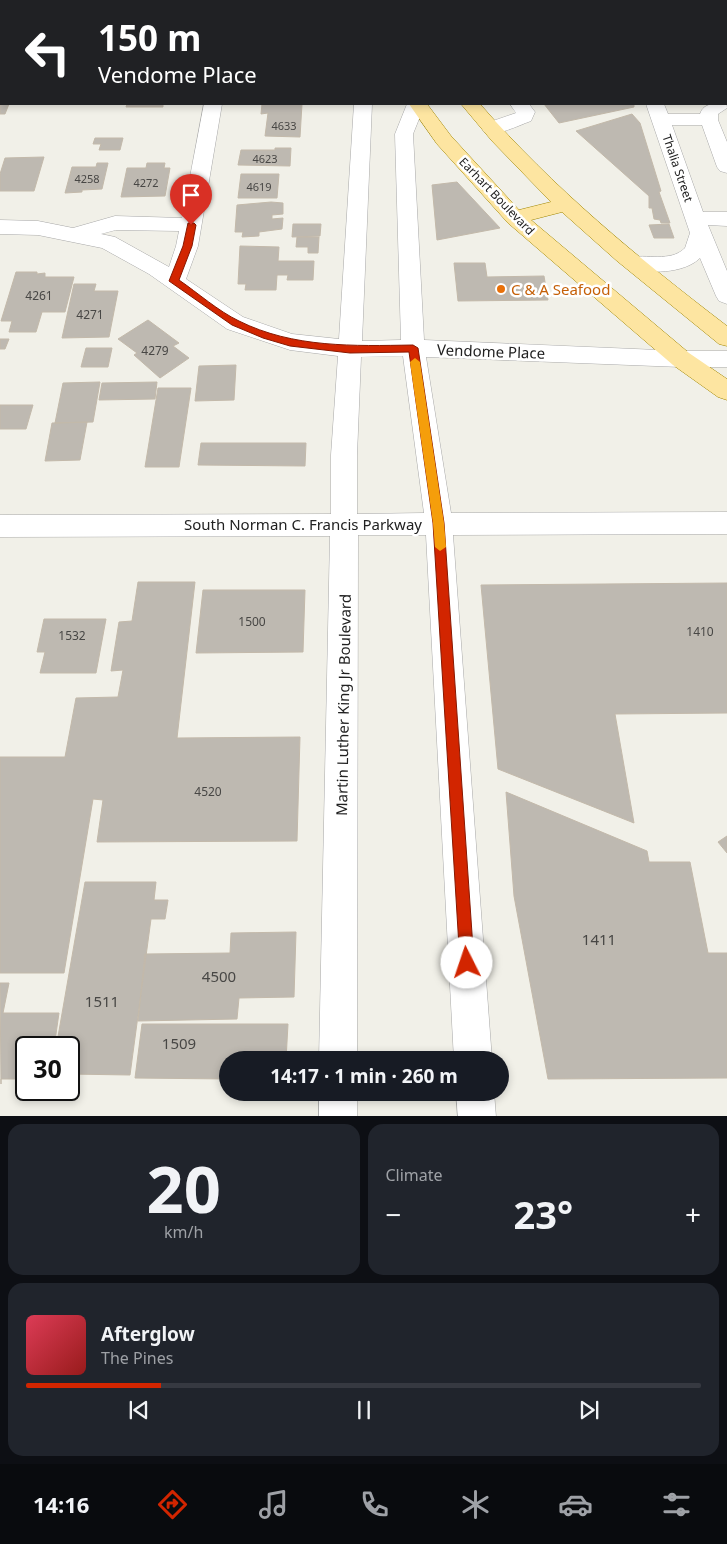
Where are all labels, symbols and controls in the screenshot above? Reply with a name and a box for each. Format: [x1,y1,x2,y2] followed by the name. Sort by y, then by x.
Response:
[98,14,201,61] text: 150 m
[15,20,80,85] icon: left
[98,59,257,89] text: Vendome Place
[271,118,297,133] house number: 4633
[659,132,698,205] street label: Thalia Street
[252,151,278,166] house number: 4623
[455,153,539,239] street label: Earhart Boulevard
[74,171,100,186] house number: 4258
[170,174,212,225] pin
[133,175,159,190] house number: 4272
[246,179,272,194] house number: 4619
[177,181,205,209] icon: arrive
[511,279,610,299] place label: C & A Seafood
[495,283,507,295] marker: C & A Seafood
[25,287,53,304] house number: 4261
[76,306,104,323] house number: 4271
[437,339,545,363] street label: Vendome Place
[141,342,169,359] house number: 4279
[184,514,422,534] street label: South Norman C. Francis Parkway
[331,594,355,816] street label: Martin Luther King Jr Boulevard
[238,613,266,630] house number: 1500
[686,623,714,640] house number: 1410
[58,627,86,644] house number: 1532
[194,783,222,800] house number: 4520
[582,929,616,949] house number: 1411
[440,936,492,988] position arrow
[202,966,236,986] house number: 4500
[85,991,119,1011] house number: 1511
[162,1033,196,1053] house number: 1509
[15,1036,80,1101] speed limit sign: 30
[270,1063,458,1089] text: 14:17 · 1 min · 260 m
[147,1144,221,1232] text: 20
[386,1164,443,1186] text: Climate
[513,1188,573,1240] text: 23°
[386,1195,402,1233] text: −
[685,1195,701,1233] text: +
[164,1221,203,1243] text: km/h
[101,1321,195,1347] text: Afterglow
[101,1347,173,1369] text: The Pines
[125,1396,153,1424] icon: previous
[350,1396,378,1424] icon: pause
[575,1396,603,1424] icon: next
[155,1487,190,1522] icon: directions
[256,1487,291,1522] icon: music
[357,1487,392,1522] icon: phone
[458,1487,493,1522] icon: climate
[558,1487,593,1522] icon: car
[659,1487,694,1522] icon: filters
[33,1489,89,1519] text: 14:16

